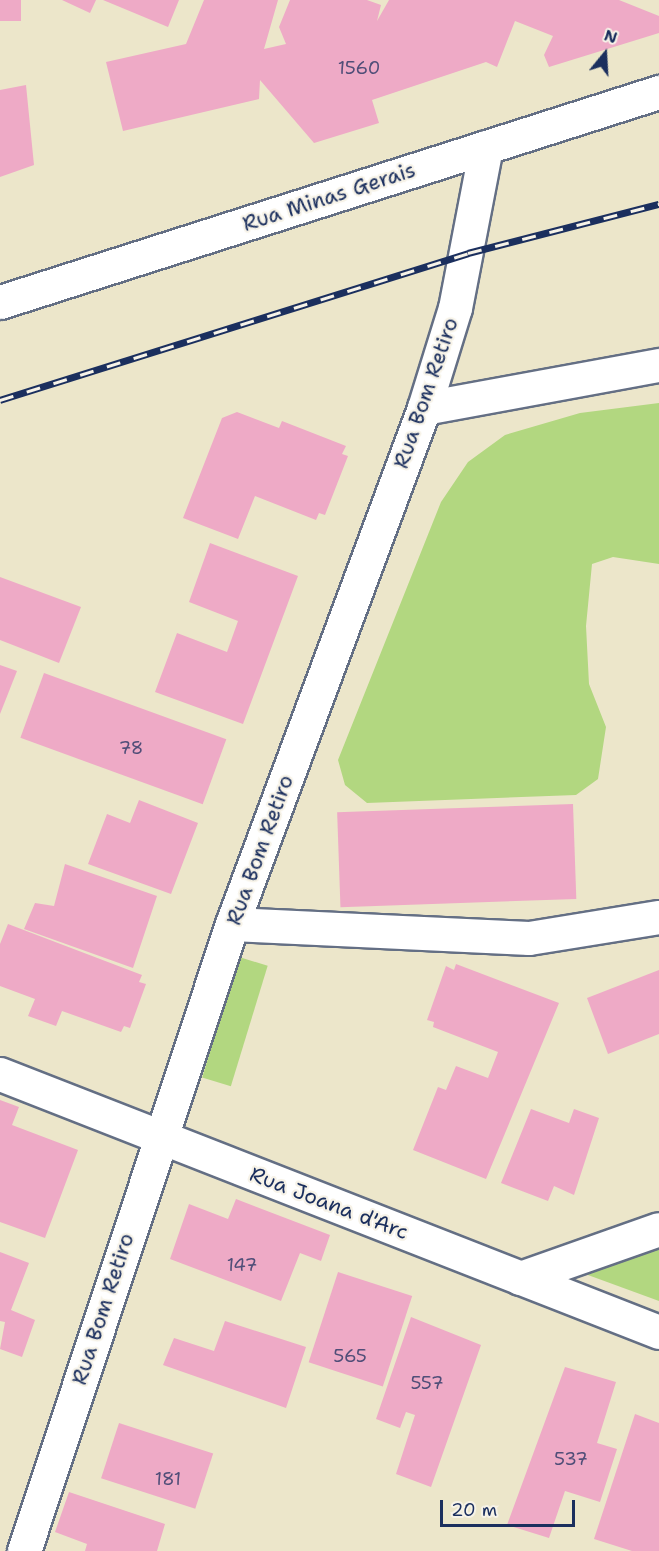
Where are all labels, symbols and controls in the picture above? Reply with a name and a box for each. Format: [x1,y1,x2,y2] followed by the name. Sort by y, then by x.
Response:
[575,24,635,84] north arrow
[601,24,620,48] text: N
[338,57,380,79] house number: 1560
[239,157,419,237] street label: Rua Minas Gerais
[388,314,464,472] street label: Rua Bom Retiro
[119,737,143,759] house number: 78
[221,772,299,928] street label: Rua Bom Retiro
[246,1161,412,1245] street label: Rua Joana d'Arc
[67,1230,139,1388] street label: Rua Bom Retiro
[227,1254,257,1276] house number: 147
[333,1345,367,1367] house number: 565
[410,1372,444,1394] house number: 557
[554,1448,588,1470] house number: 537
[155,1468,181,1490] house number: 181
[443,1488,578,1526] scale bar
[451,1498,497,1522] text: 20 m

